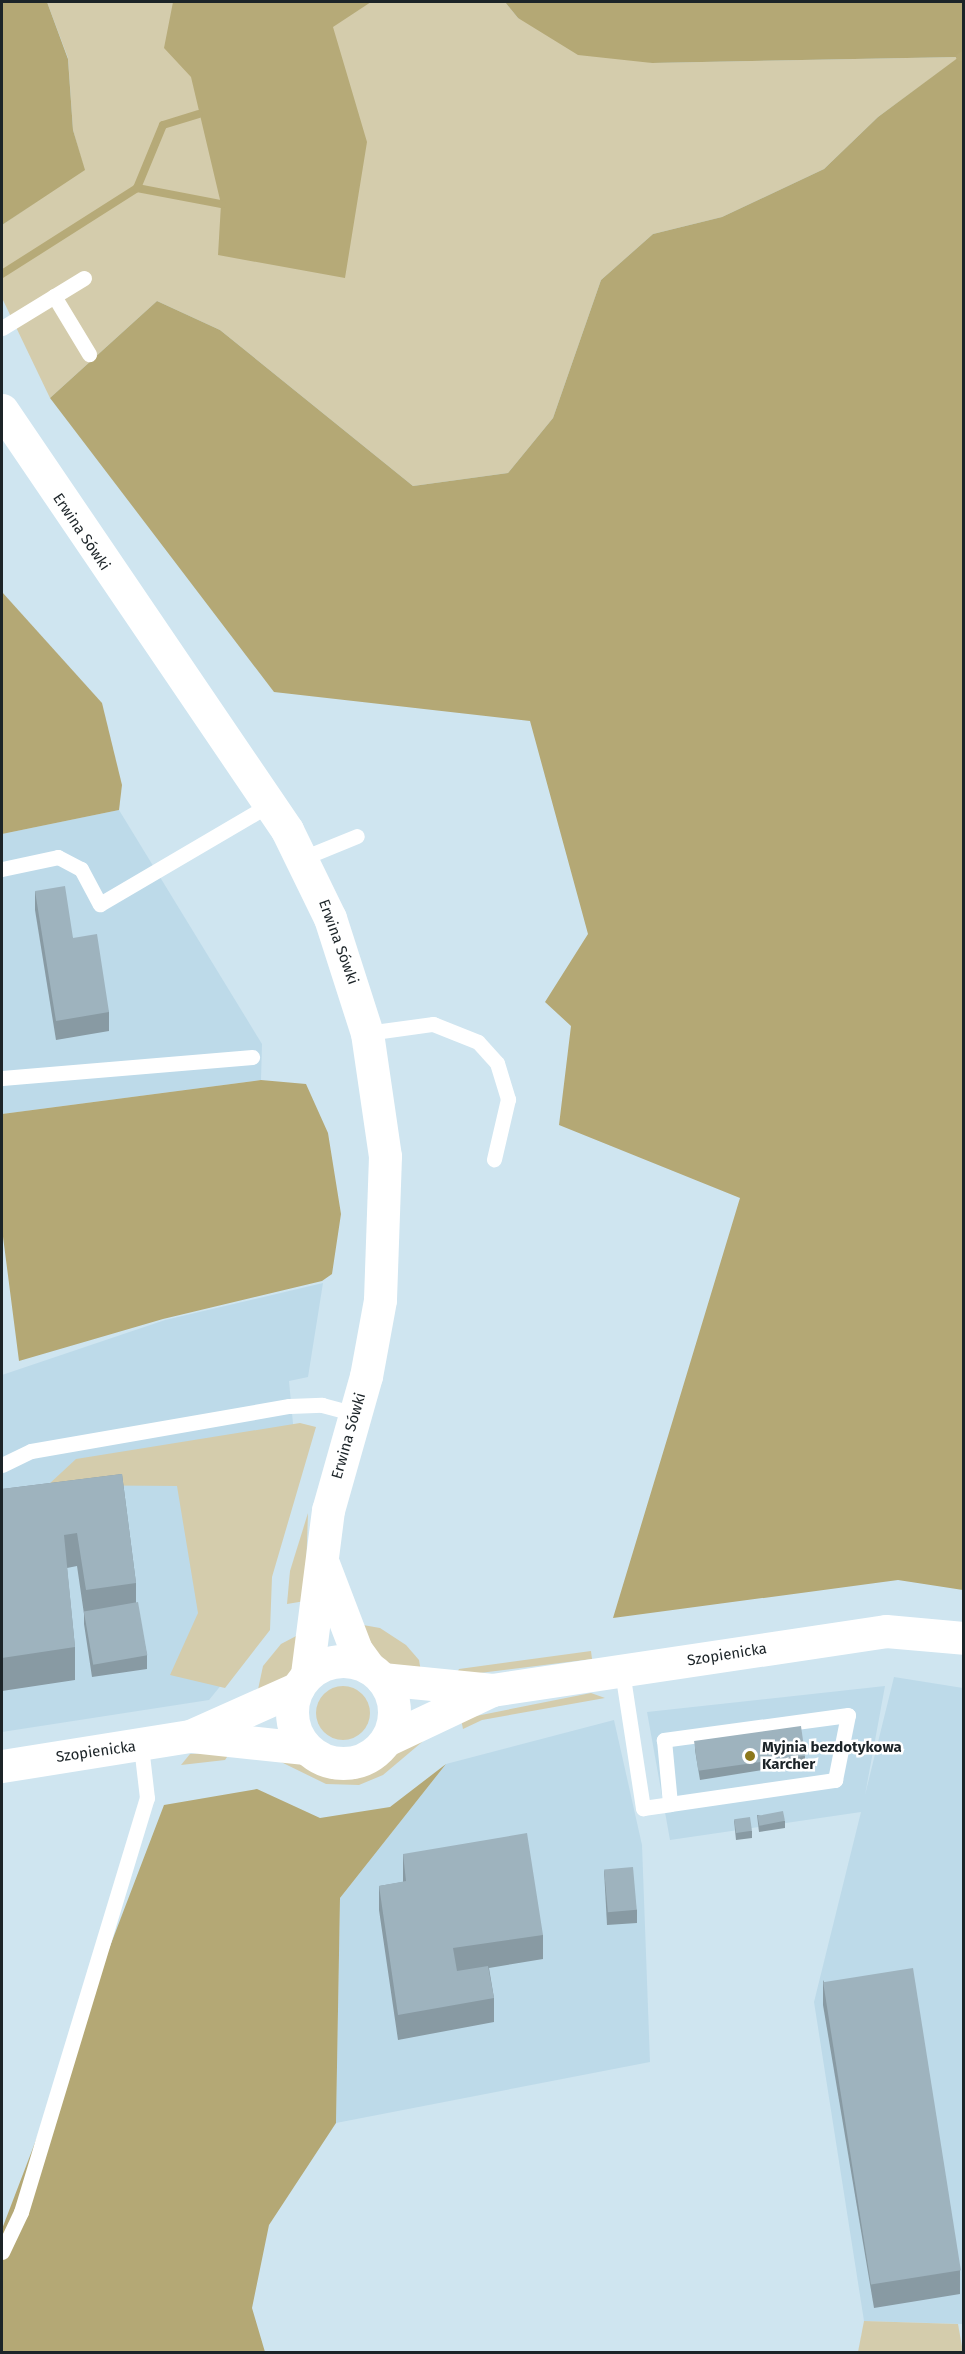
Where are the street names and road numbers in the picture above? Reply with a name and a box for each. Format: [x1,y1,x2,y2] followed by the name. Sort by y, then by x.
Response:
[49,490,113,574] street label: Erwina Sówki
[314,897,362,987] street label: Erwina Sówki
[328,1391,370,1481] street label: Erwina Sówki
[686,1640,768,1670] street label: Szopienicka
[55,1737,137,1767] street label: Szopienicka

